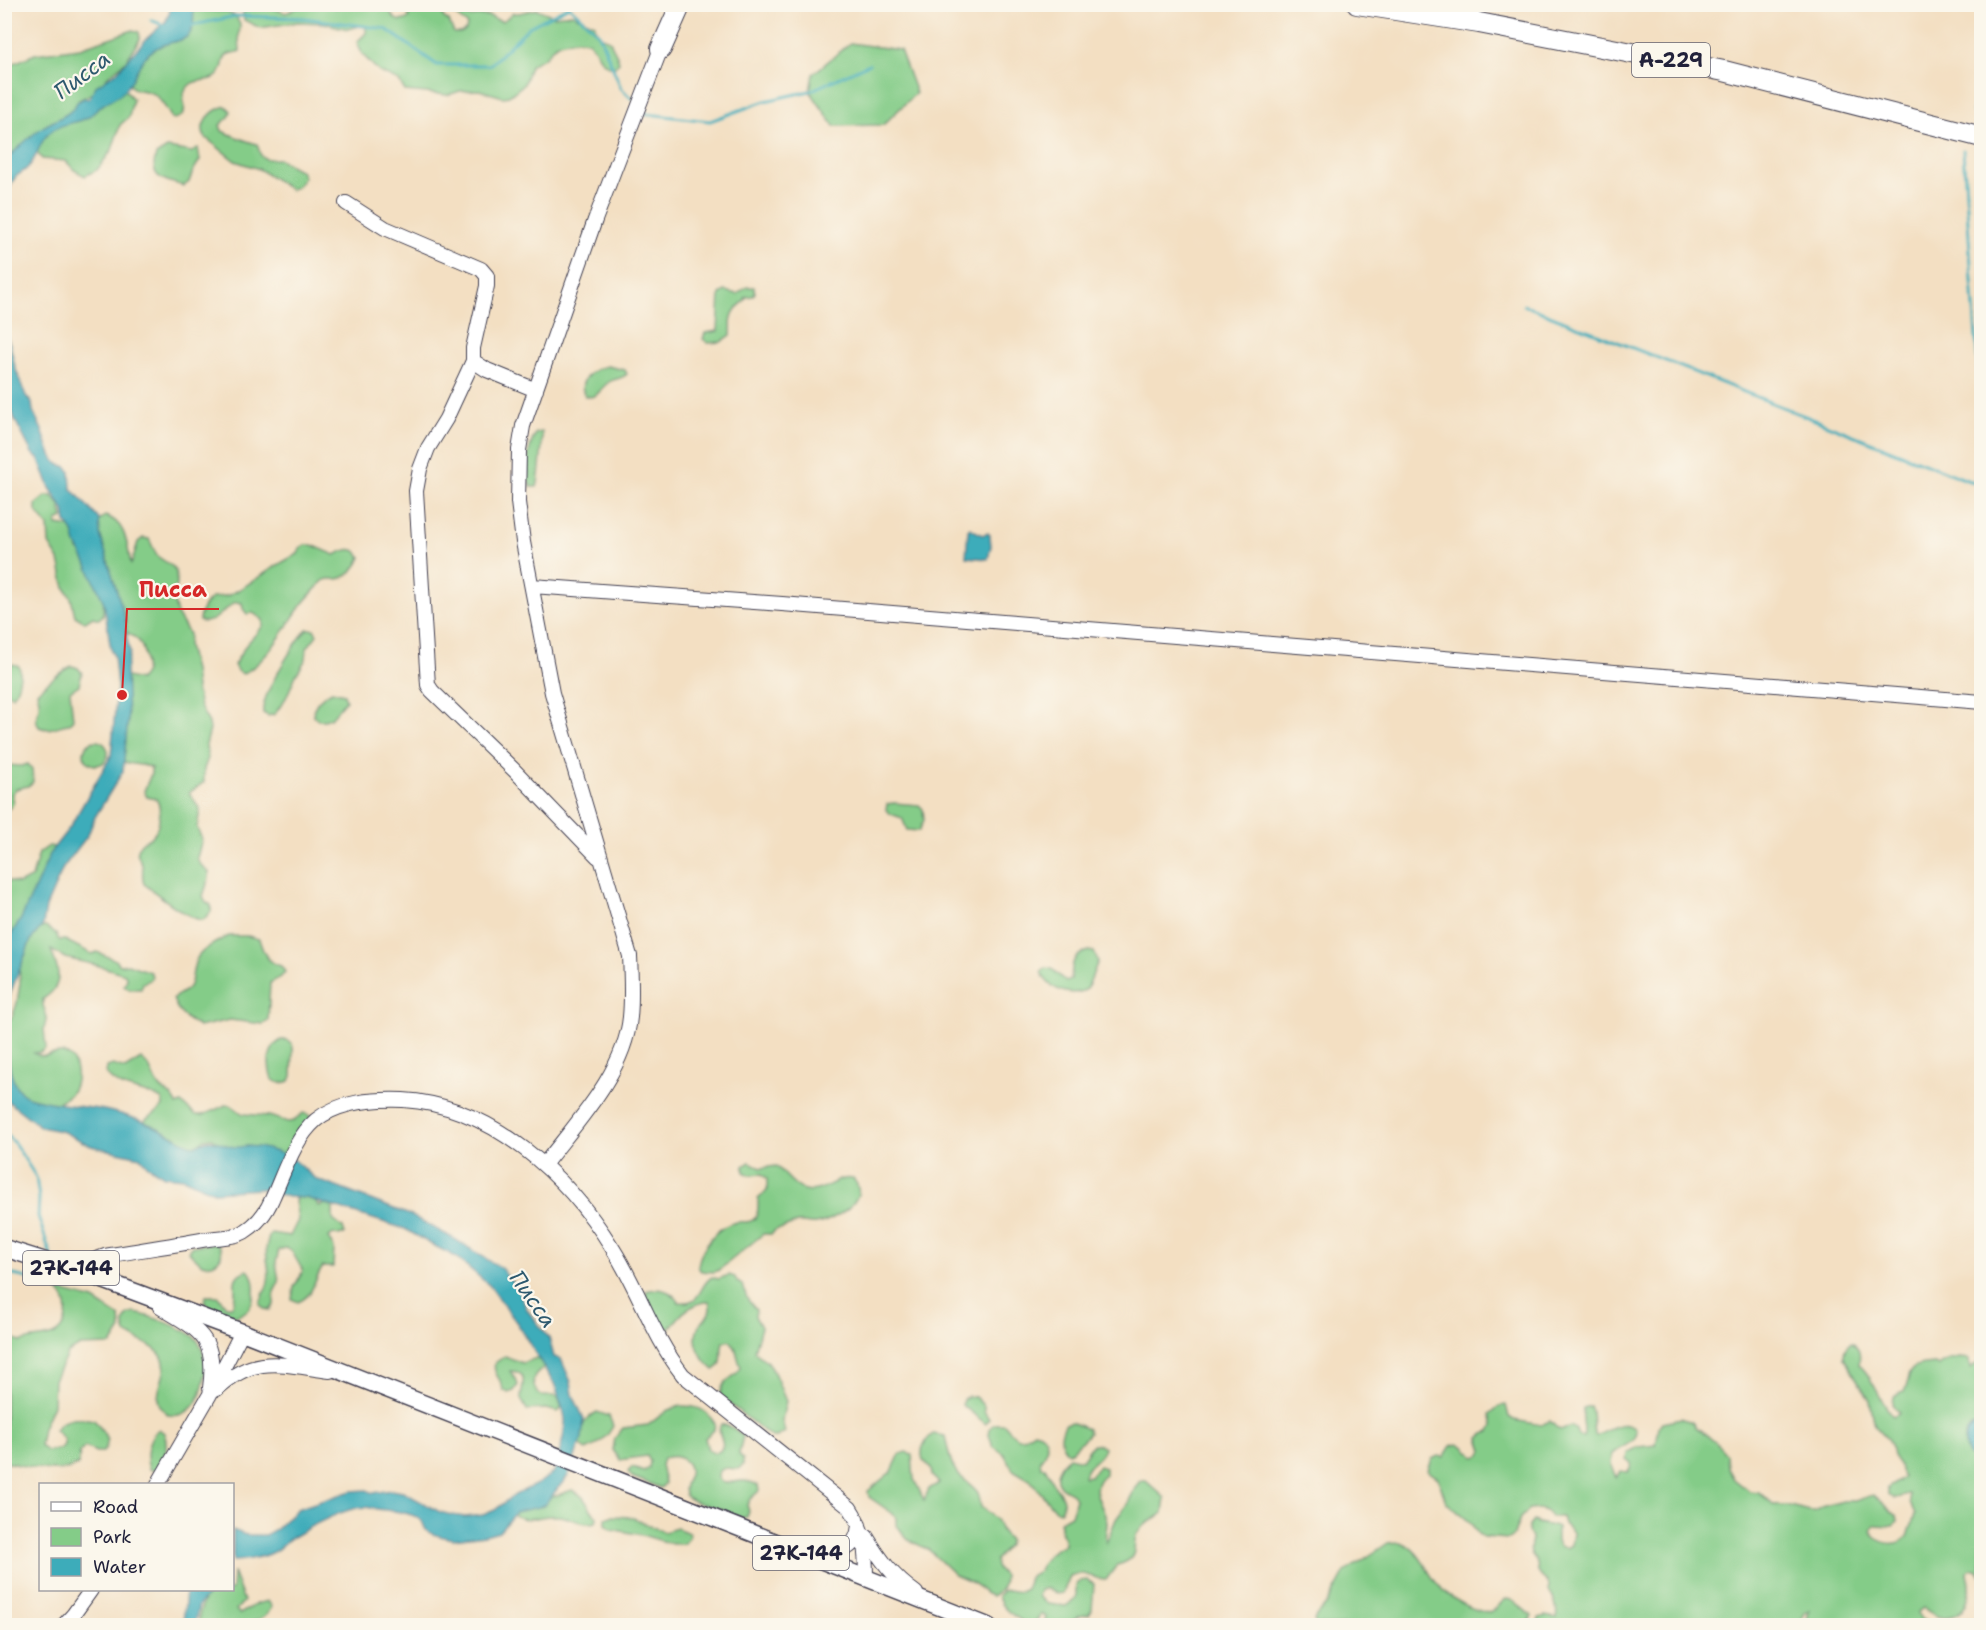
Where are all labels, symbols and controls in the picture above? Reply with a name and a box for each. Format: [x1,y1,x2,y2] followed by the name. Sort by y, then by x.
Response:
[1632,43,1710,77] road number: А-229
[48,44,116,106] water label: Писса
[127,569,219,609] callout: Писса
[139,575,207,604] text: Писса
[23,1251,119,1285] road number: 27К-144
[503,1265,563,1333] water label: Писса
[39,1483,234,1591] legend
[93,1495,138,1519] text: Road
[93,1525,132,1549] text: Park
[753,1536,849,1570] road number: 27К-144
[93,1555,146,1579] text: Water

